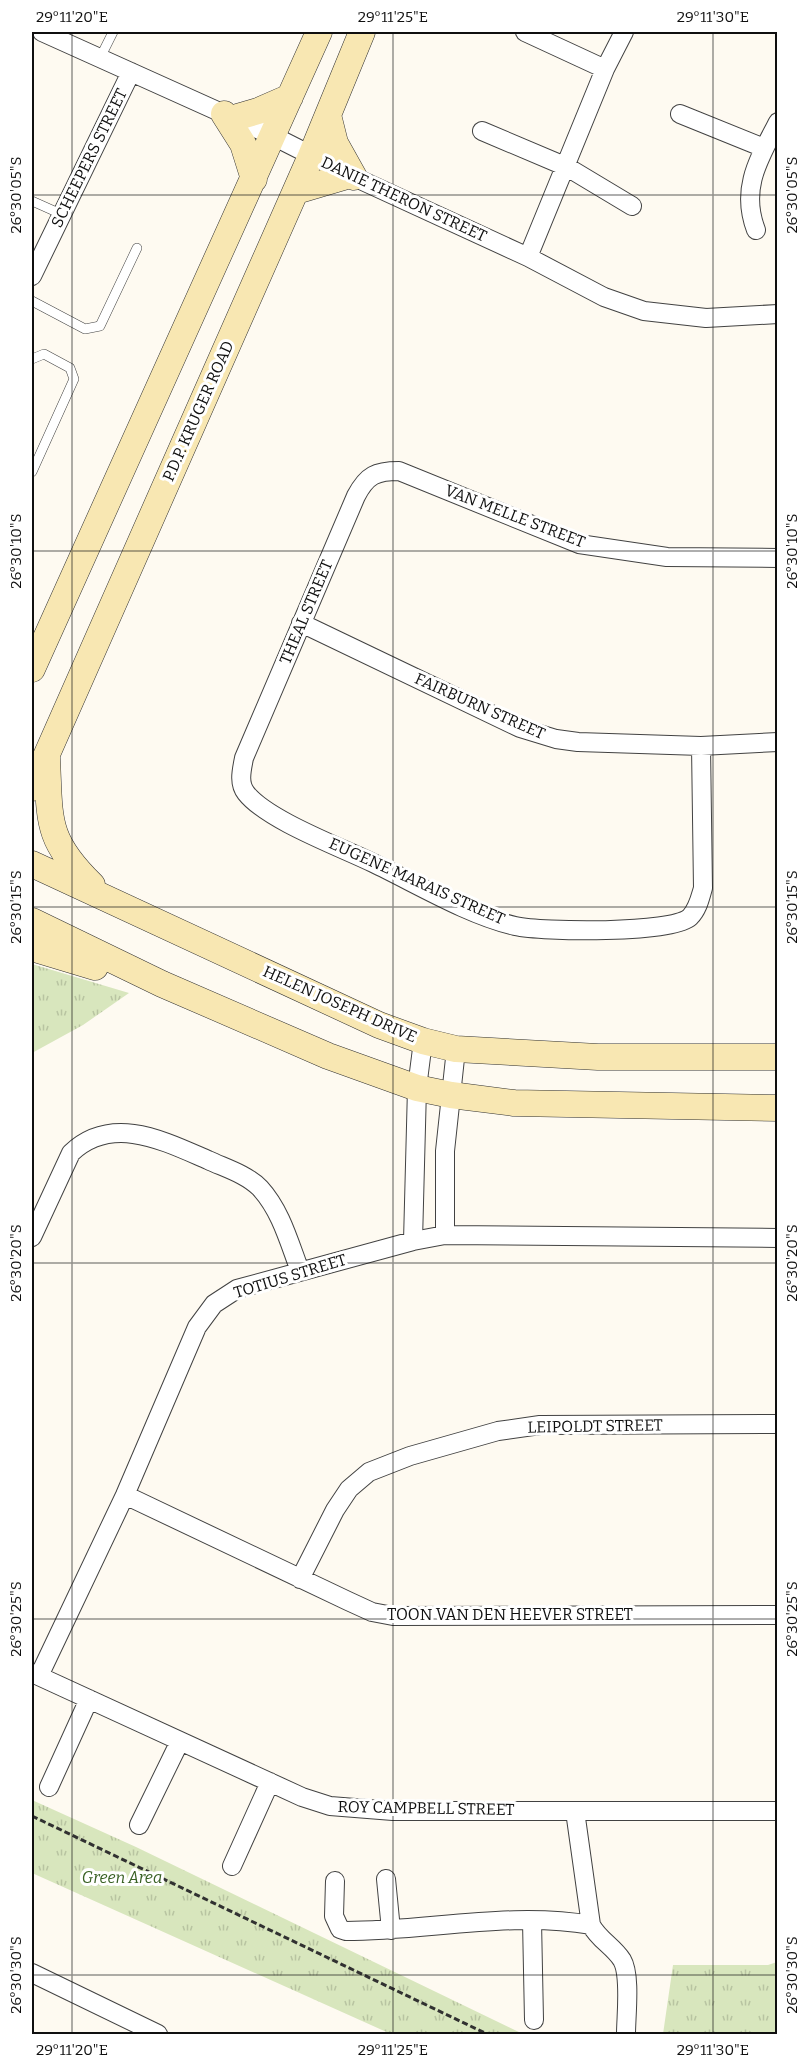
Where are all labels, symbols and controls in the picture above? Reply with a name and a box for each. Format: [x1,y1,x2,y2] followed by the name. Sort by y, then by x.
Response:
[36,8,108,26] text: 29°11'20"E
[358,8,428,26] text: 29°11'25"E
[677,8,749,26] text: 29°11'30"E
[47,85,131,231] street label: SCHEEPERS STREET
[318,152,490,246] street label: DANIE THERON STREET
[7,156,25,234] text: 26°30'05"S
[783,156,801,234] text: 26°30'05"S
[158,338,238,484] street label: P.D.P. KRUGER ROAD
[442,481,588,551] street label: VAN MELLE STREET
[7,513,25,589] text: 26°30'10"S
[783,513,801,589] text: 26°30'10"S
[275,557,337,667] street label: THEAL STREET
[412,669,548,743] street label: FAIRBURN STREET
[326,834,508,928] street label: EUGENE MARAIS STREET
[7,870,25,944] text: 26°30'15"S
[783,870,801,944] text: 26°30'15"S
[260,961,420,1047] street label: HELEN JOSEPH DRIVE
[7,1224,25,1302] text: 26°30'20"S
[783,1224,801,1302] text: 26°30'20"S
[231,1250,349,1302] street label: TOTIUS STREET
[527,1415,663,1437] street label: LEIPOLDT STREET
[7,1581,25,1657] text: 26°30'25"S
[783,1581,801,1657] text: 26°30'25"S
[387,1605,633,1624] street label: TOON VAN DEN HEEVER STREET
[337,1797,515,1819] street label: ROY CAMPBELL STREET
[82,1868,162,1887] park label: Green Area
[7,1936,25,2014] text: 26°30'30"S
[783,1936,801,2014] text: 26°30'30"S
[36,2041,108,2059] text: 29°11'20"E
[358,2041,428,2059] text: 29°11'25"E
[677,2041,749,2059] text: 29°11'30"E

